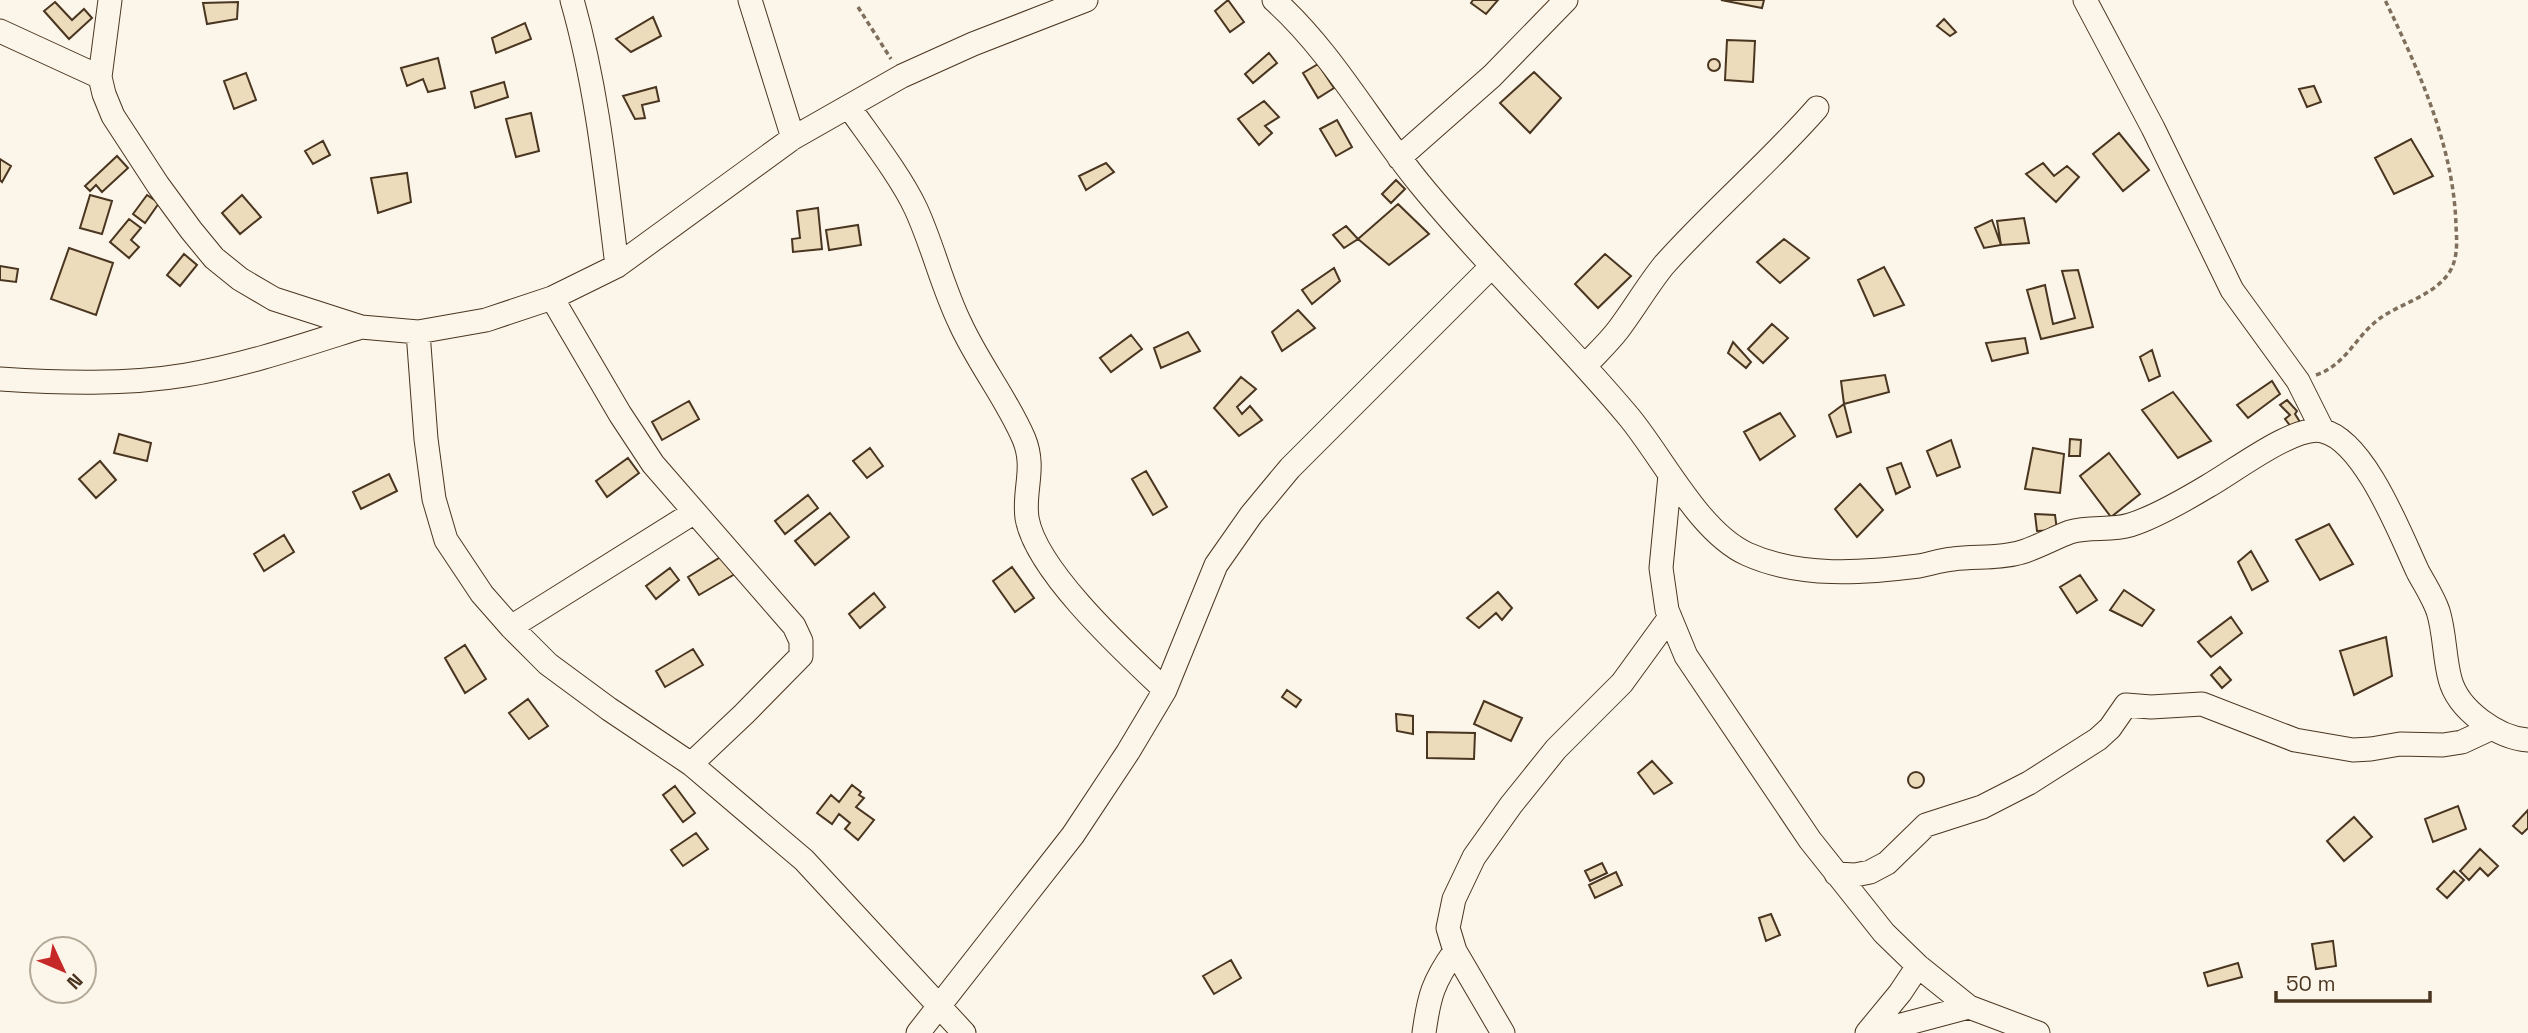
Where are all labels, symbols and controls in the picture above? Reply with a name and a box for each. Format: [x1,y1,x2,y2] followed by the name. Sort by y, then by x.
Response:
[28,935,98,1005] north arrow
[2276,960,2430,1004] scale bar
[61,968,88,995] text: N
[2286,970,2336,997] text: 50 m

